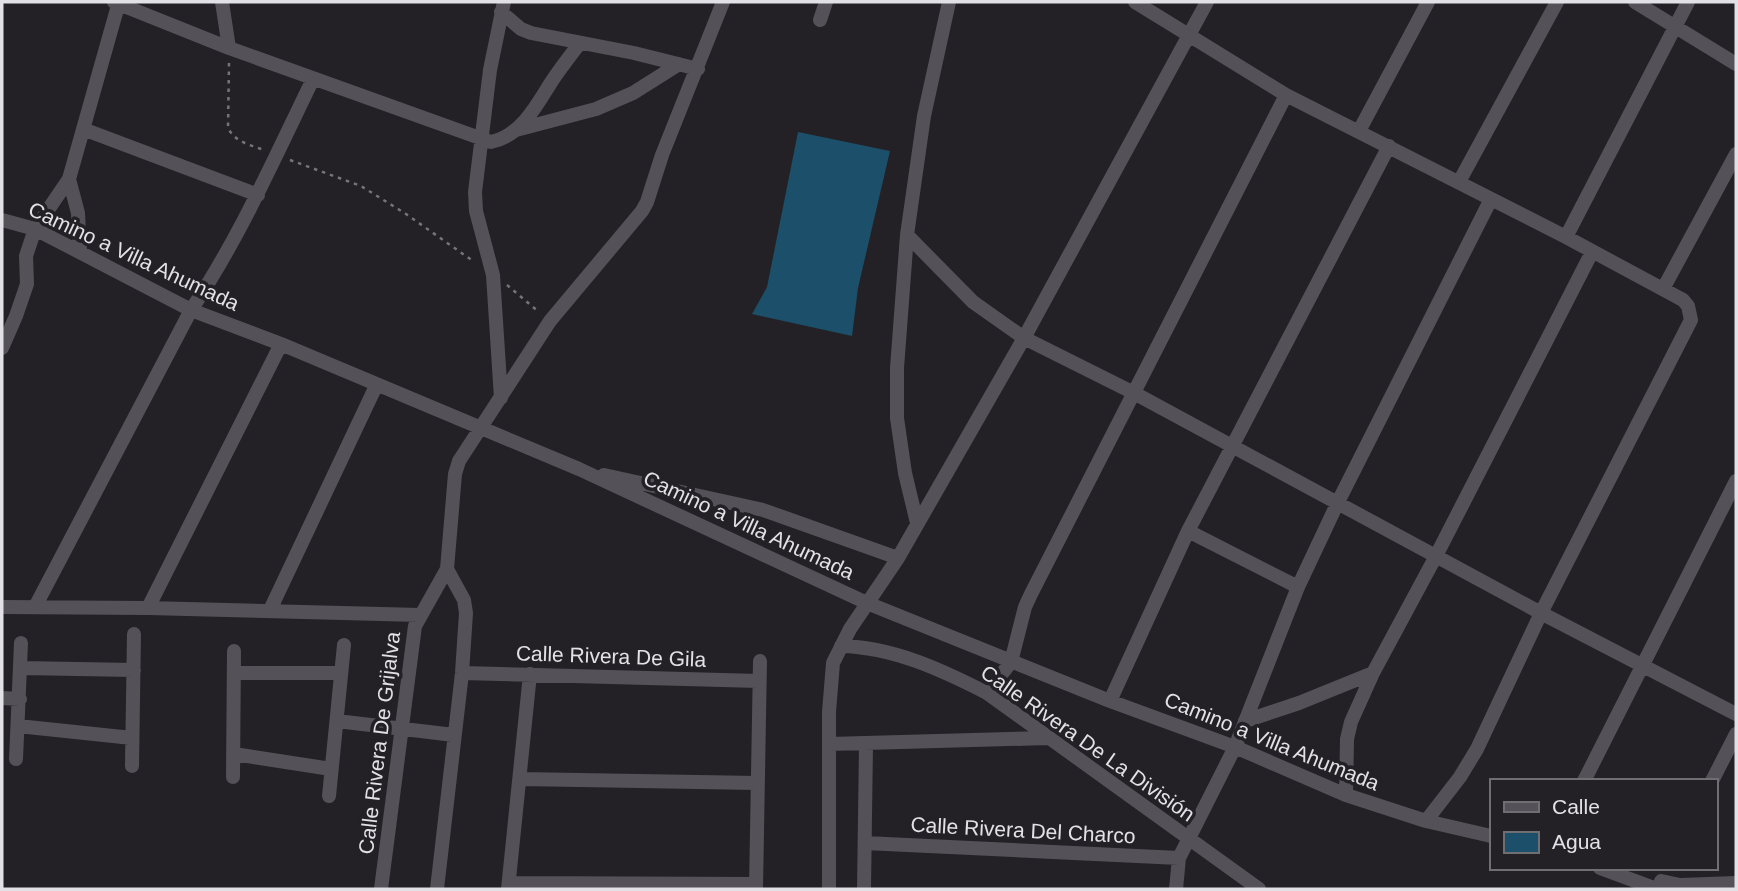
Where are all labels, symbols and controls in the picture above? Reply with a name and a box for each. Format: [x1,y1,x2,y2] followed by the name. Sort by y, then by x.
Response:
[25,197,243,315] street label: Camino a Villa Ahumada
[640,466,858,584] street label: Camino a Villa Ahumada
[354,630,404,856] street label: Calle Rivera De Grijalva
[516,641,707,671] street label: Calle Rivera De Gila
[977,660,1199,826] street label: Calle Rivera De La División
[1161,687,1383,795] street label: Camino a Villa Ahumada
[1490,779,1717,870] legend
[1552,795,1600,818] text: Calle
[910,813,1136,847] street label: Calle Rivera Del Charco
[1552,830,1601,853] text: Agua

